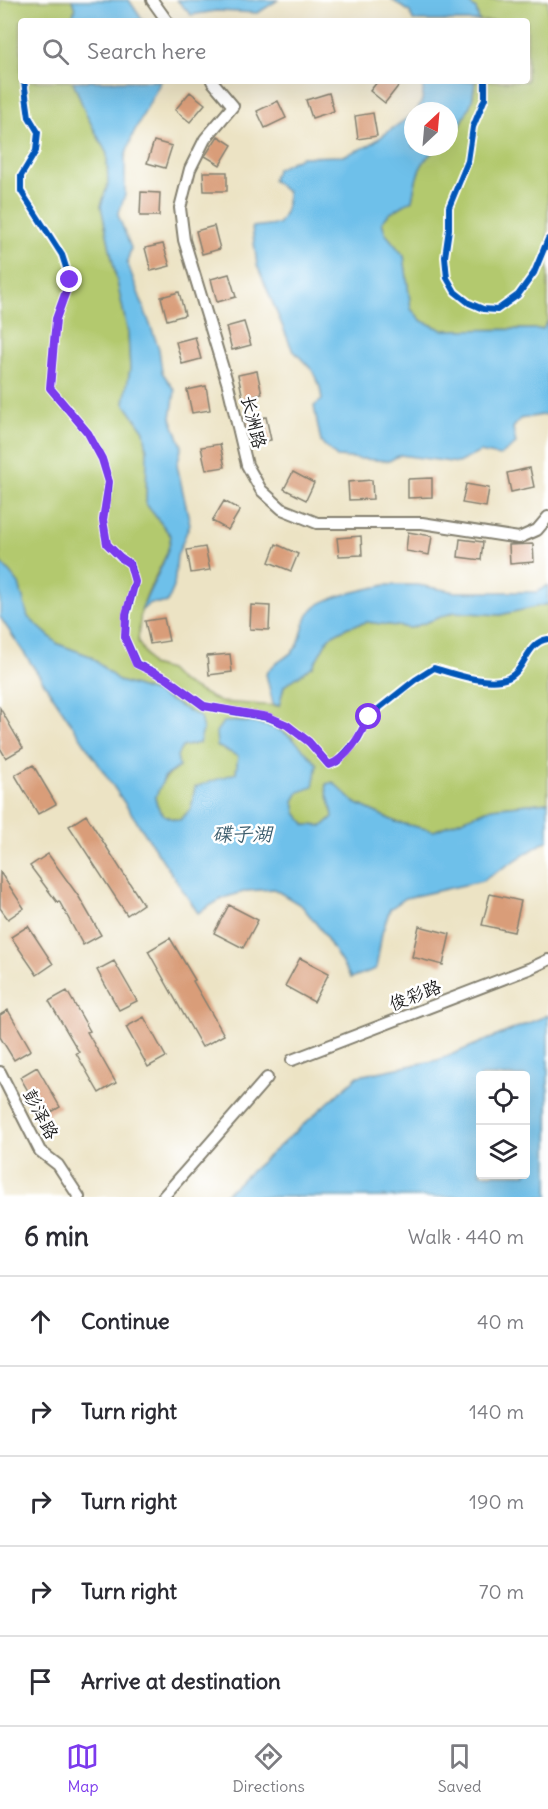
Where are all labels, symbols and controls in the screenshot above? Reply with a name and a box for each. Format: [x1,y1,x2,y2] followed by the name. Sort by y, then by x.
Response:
[18,18,530,84] search box
[39,35,72,68] icon: search
[87,37,206,65] text: Search here
[404,102,458,156] north arrow
[56,266,82,292] route end
[236,393,272,451] street label: 长洲路
[355,703,381,729] route start
[212,821,274,846] water label: 碟子湖
[386,975,444,1015] street label: 俊彩路
[476,1071,530,1179] map controls
[476,1071,530,1125] button: locate
[18,1085,64,1143] street label: 彭泽路
[476,1125,530,1179] button: layers
[24,1220,89,1253] text: 6 min
[408,1224,524,1249] text: Walk · 440 m
[24,1305,57,1338] icon: ahead
[81,1307,170,1335] text: Continue
[477,1309,524,1334] text: 40 m
[24,1395,57,1428] icon: right
[81,1397,177,1425] text: Turn right
[469,1399,524,1424] text: 140 m
[24,1485,57,1518] icon: right
[81,1487,177,1515] text: Turn right
[469,1489,524,1514] text: 190 m
[24,1575,57,1608] icon: right
[81,1577,177,1605] text: Turn right
[479,1579,524,1604] text: 70 m
[24,1665,57,1698] icon: arrive
[81,1667,281,1695] text: Arrive at destination
[66,1740,99,1796] tab: Map
[232,1740,305,1796] tab: Directions
[438,1740,482,1796] tab: Saved

